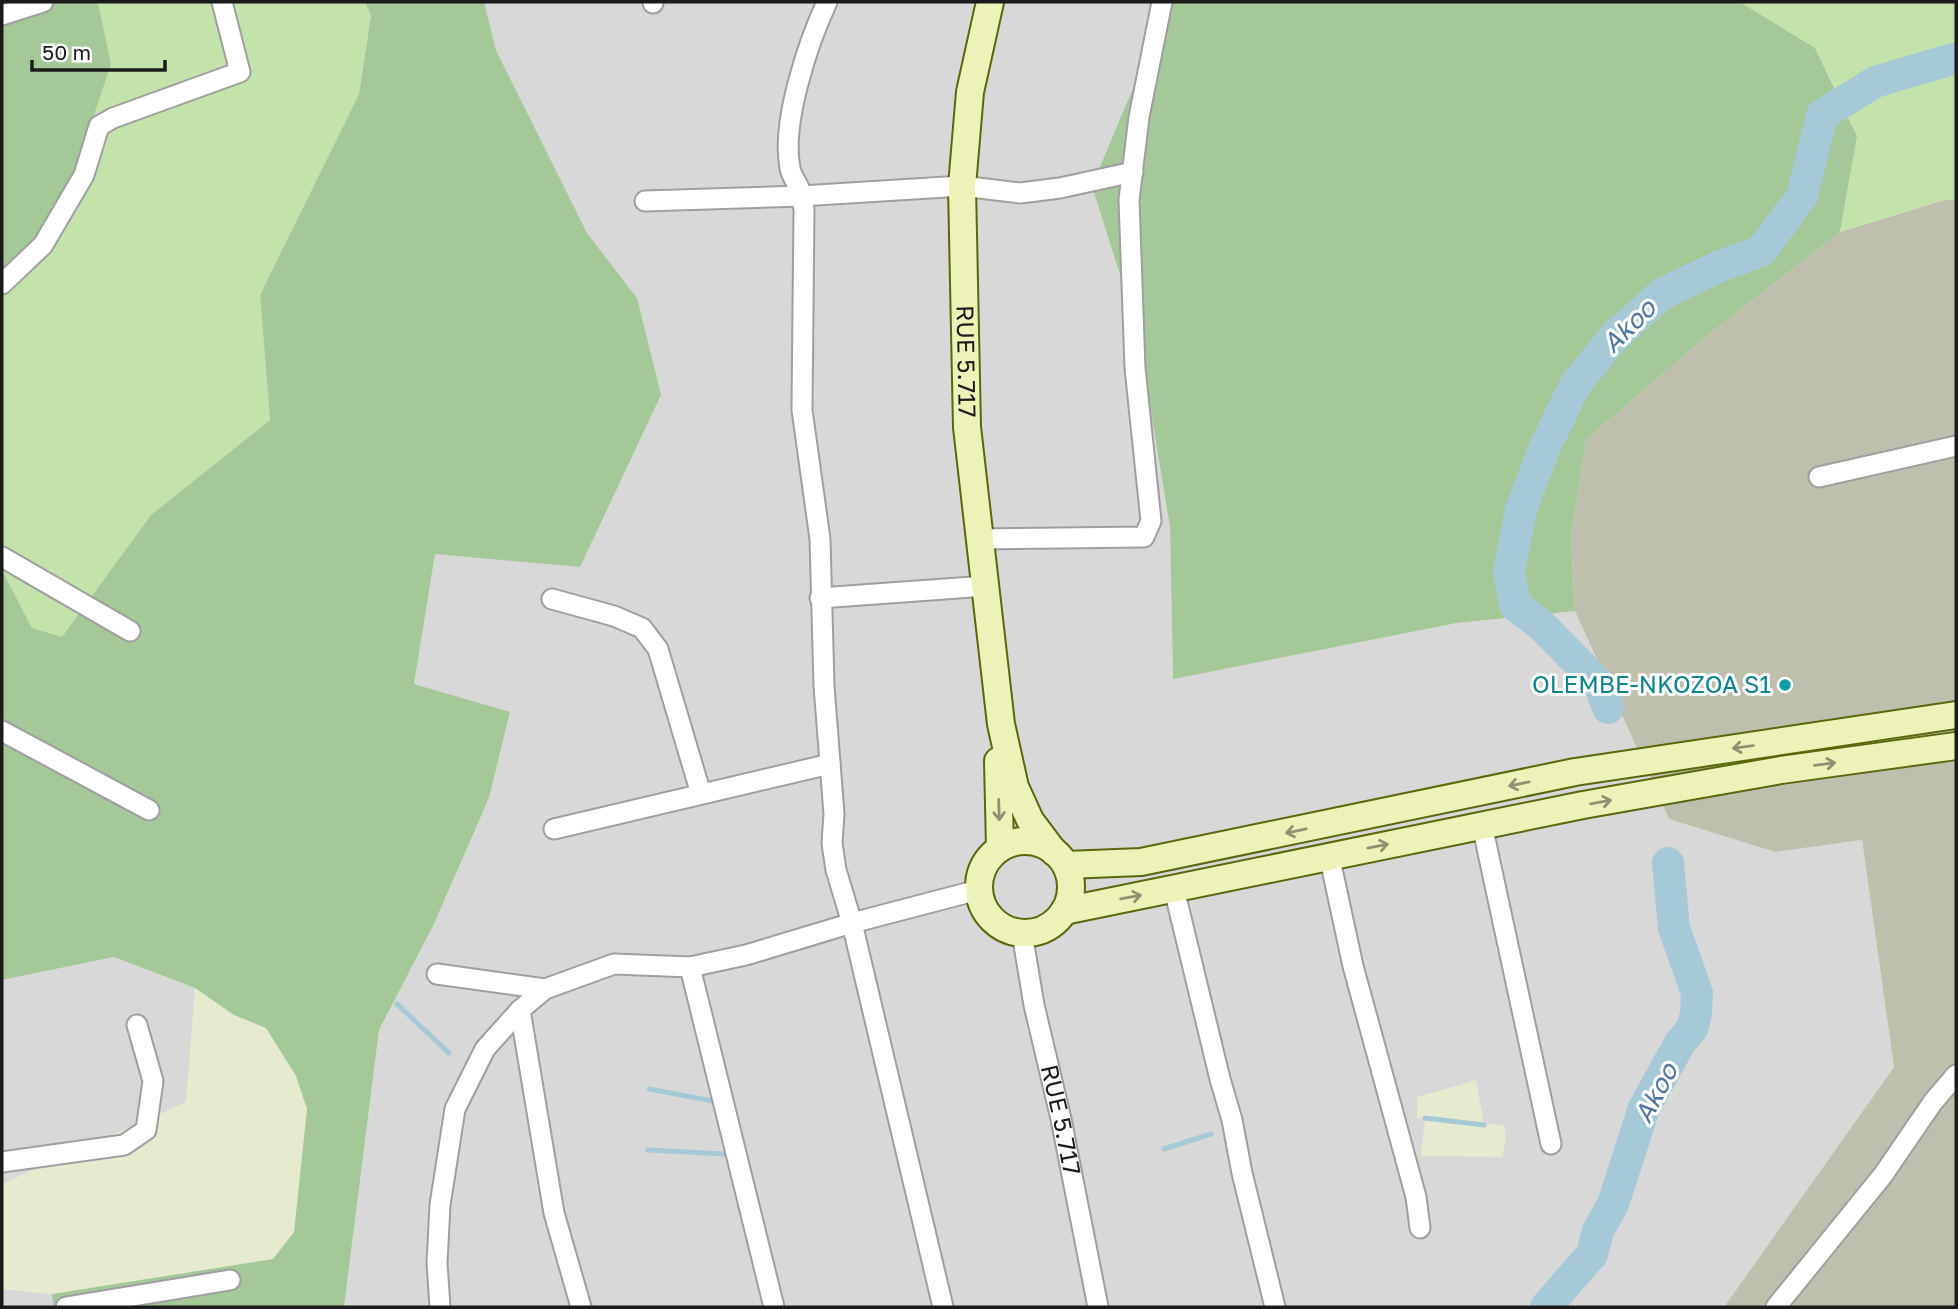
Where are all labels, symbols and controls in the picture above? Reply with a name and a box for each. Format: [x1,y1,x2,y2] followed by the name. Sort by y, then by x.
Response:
[32,28,164,72] scale bar
[42,39,91,65] text: 50 m
[1595,291,1663,359] water label: Akoo
[951,305,983,418] street label: RUE 5.717
[1532,669,1771,698] place label: OLEMBE-NKOZOA S1
[1777,677,1793,693] marker: OLEMBE-NKOZOA S1
[1732,741,1755,754] one-way arrow
[1813,757,1836,770] one-way arrow
[1508,777,1531,791] one-way arrow
[1589,794,1612,808] one-way arrow
[992,799,1006,822] one-way arrow
[1285,825,1308,839] one-way arrow
[1366,838,1389,852] one-way arrow
[1119,890,1142,903] one-way arrow
[1627,1057,1685,1128] water label: Akoo
[1036,1061,1088,1178] street label: RUE 5.717

